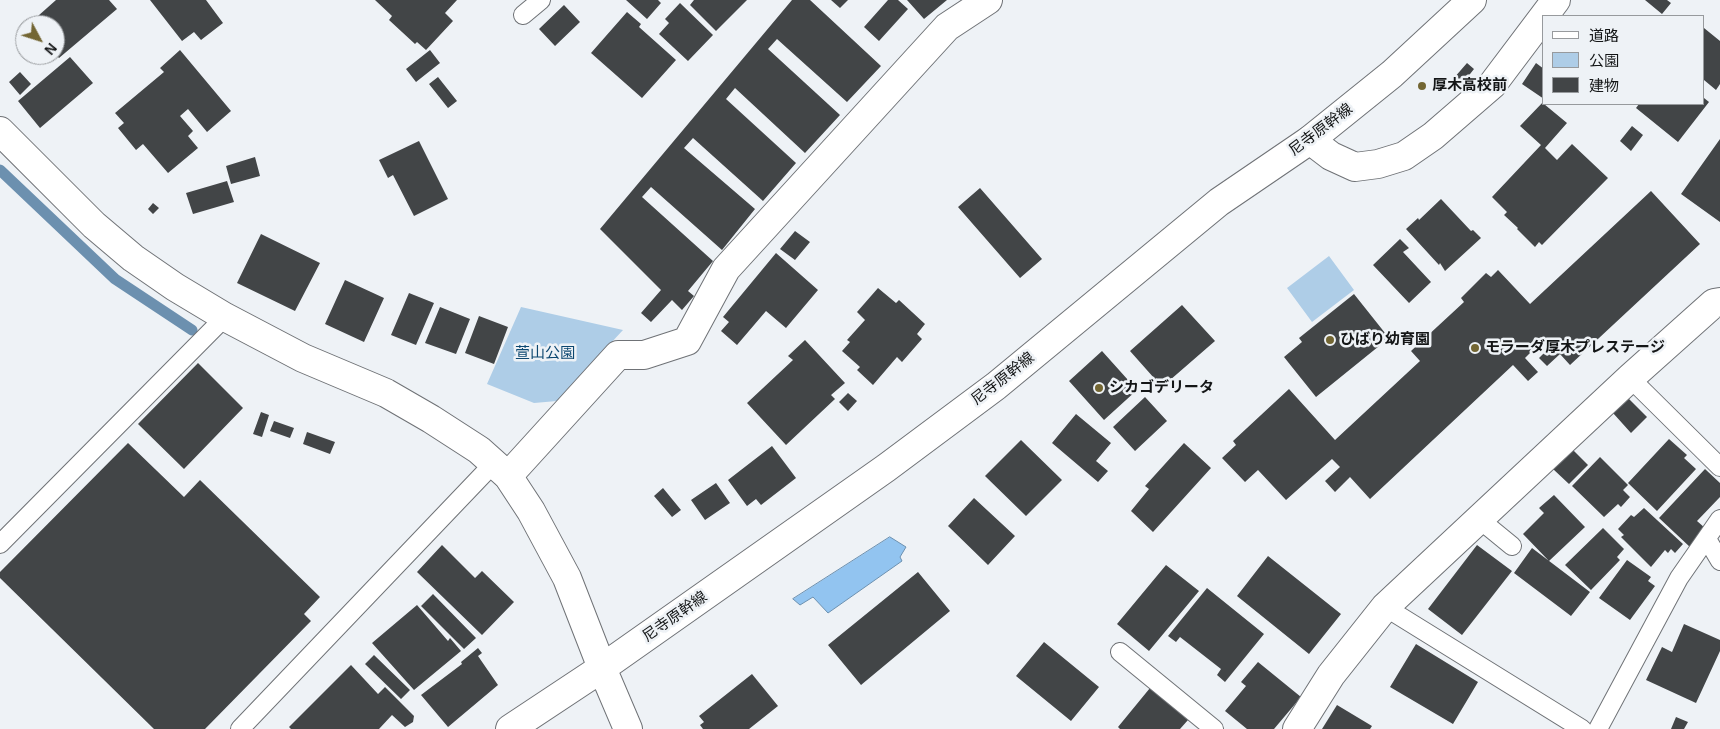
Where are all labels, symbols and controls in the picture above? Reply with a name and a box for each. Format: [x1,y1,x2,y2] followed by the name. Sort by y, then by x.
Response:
[15,15,65,65] north arrow
[1542,15,1705,105] legend
[1589,27,1619,44] text: 道路
[41,40,60,58] text: N
[1589,52,1619,69] text: 公園
[1432,77,1507,95] place label: 厚木高校前
[1589,77,1619,94] text: 建物
[1416,80,1428,92] marker: 厚木高校前
[1286,100,1356,160] street label: 尼寺原幹線
[1340,331,1430,349] place label: ひばり幼育園
[1324,334,1336,346] marker: ひばり幼育園
[1485,339,1665,357] place label: モラーダ厚木プレステージ
[1469,342,1481,354] marker: モラーダ厚木プレステージ
[515,345,575,363] park label: 萱山公園
[968,349,1038,409] street label: 尼寺原幹線
[1109,379,1214,397] place label: シカゴデリータ
[1093,382,1105,394] marker: シカゴデリータ
[639,588,711,646] street label: 尼寺原幹線

